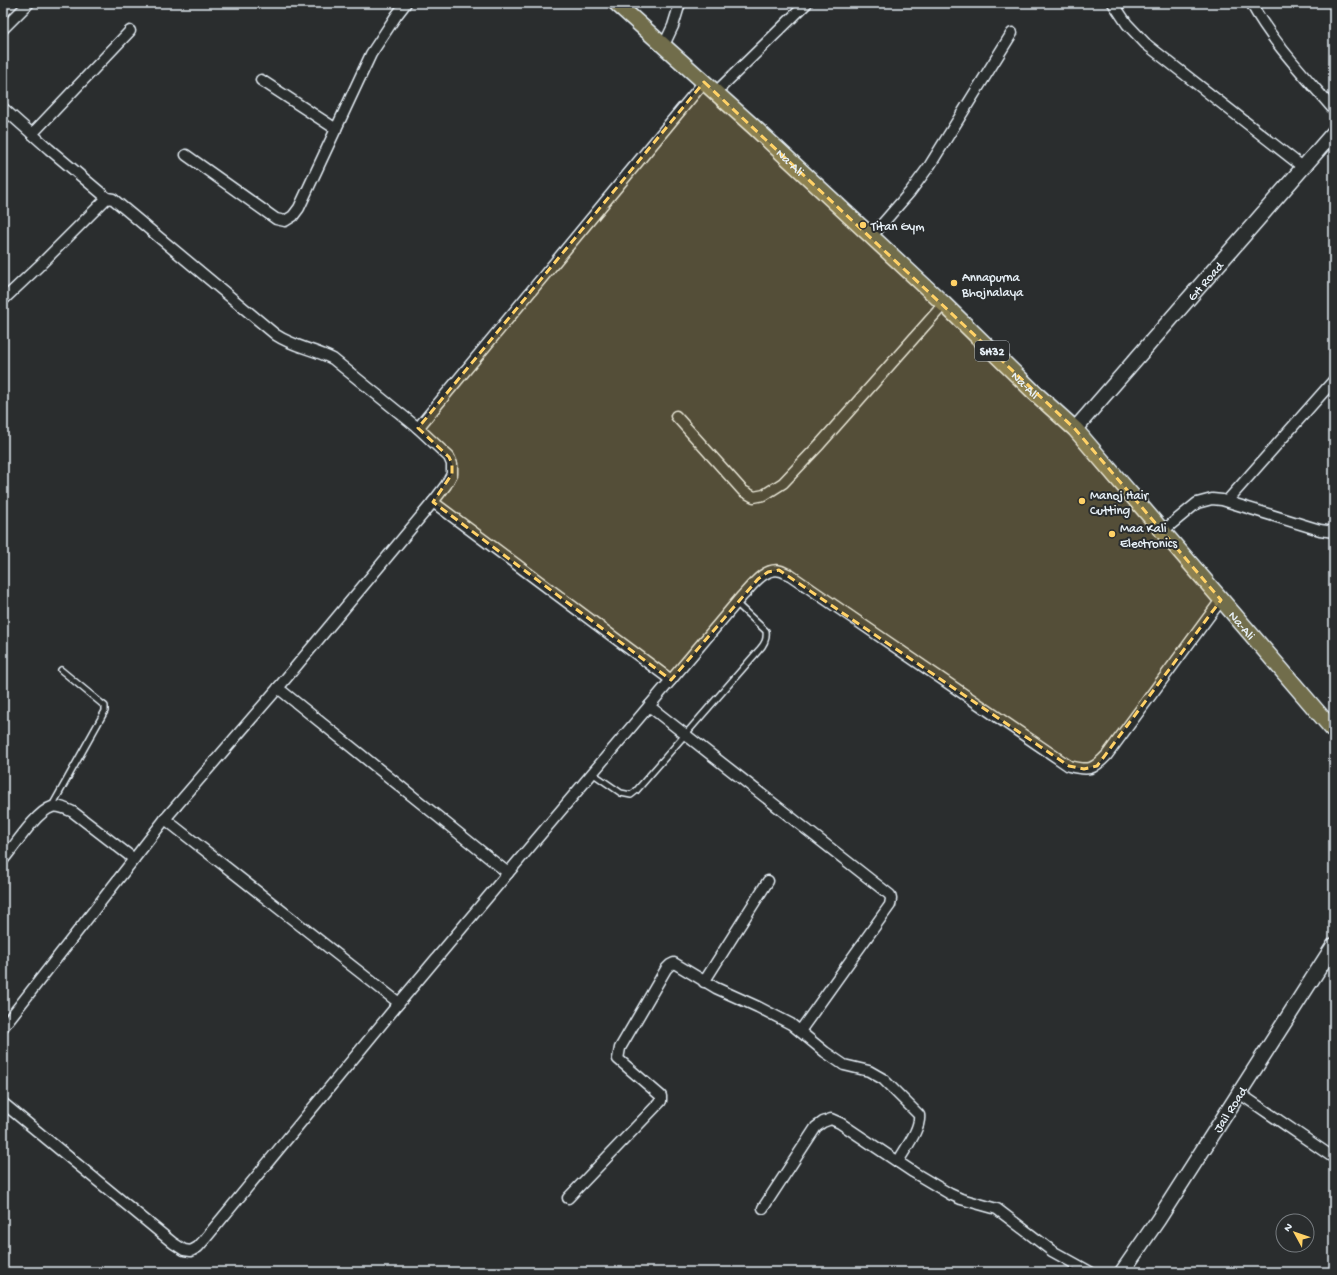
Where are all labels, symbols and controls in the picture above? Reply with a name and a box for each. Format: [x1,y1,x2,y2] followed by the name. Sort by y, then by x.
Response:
[772,146,807,180] street label: Na-Ali
[858,220,868,230] marker: Titan Gym
[870,220,924,235] place label: Titan Gym
[1185,258,1228,305] street label: GH Road
[961,271,1024,301] place label: Annapurna Bhojnalaya
[949,278,959,288] marker: Annapurna Bhojnalaya
[975,341,1009,361] road number: SH32
[1007,369,1042,403] street label: Na-Ali
[1090,489,1149,519] place label: Manoj Hair Cutting
[1077,496,1087,506] marker: Manoj Hair Cutting
[1120,522,1178,552] place label: Maa Kali Electronics
[1107,529,1117,539] marker: Maa Kali Electronics
[1224,609,1257,644] street label: Na-Ali
[1211,1084,1252,1136] street label: Jail Road
[1275,1213,1315,1253] north arrow
[1282,1221,1296,1234] text: N

